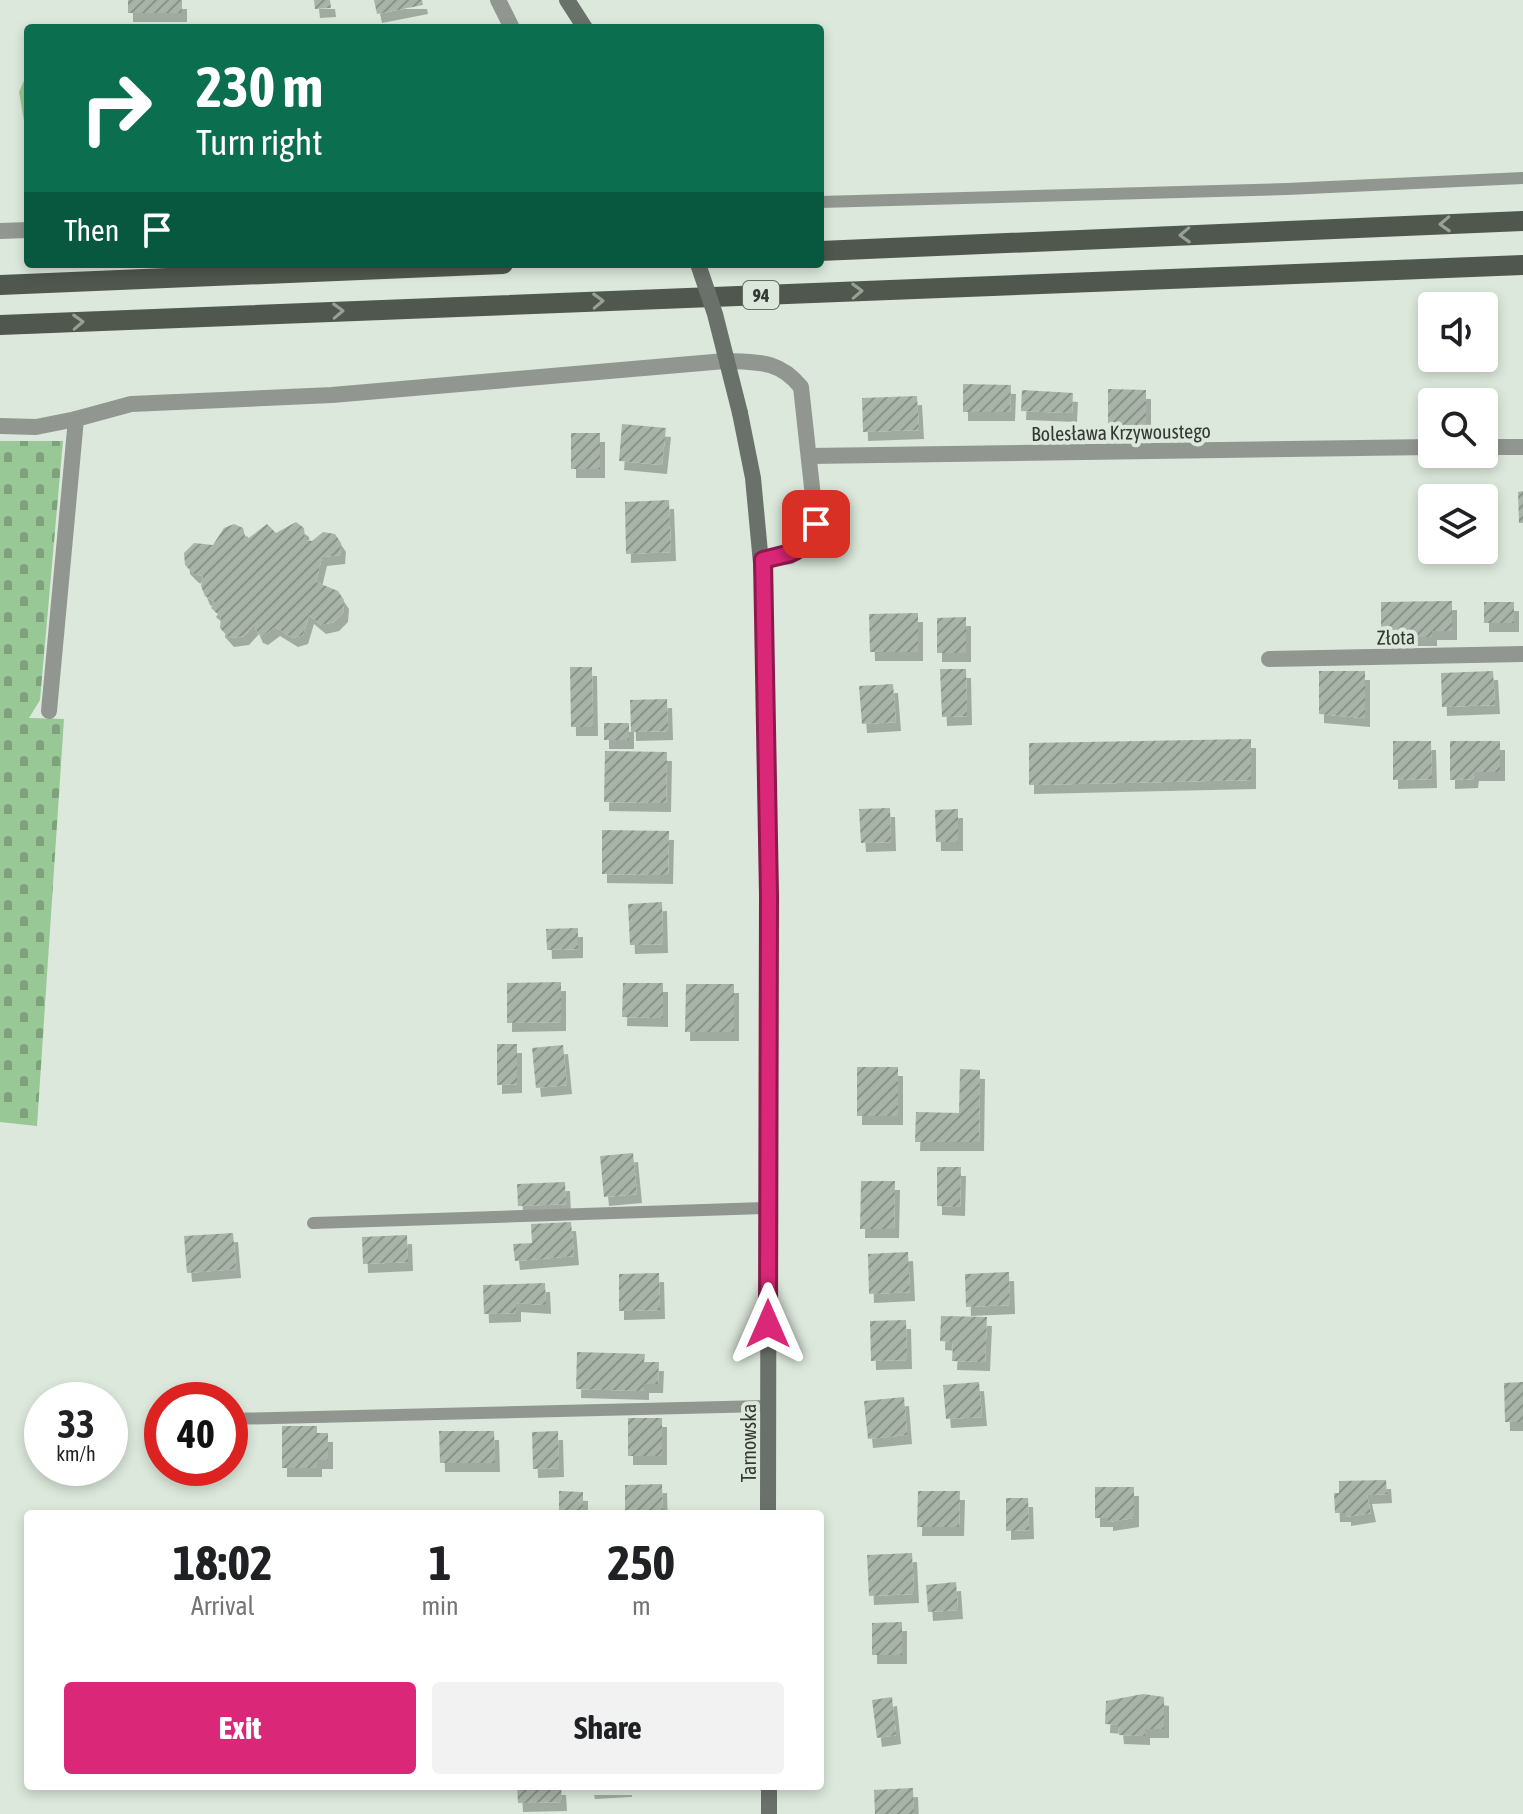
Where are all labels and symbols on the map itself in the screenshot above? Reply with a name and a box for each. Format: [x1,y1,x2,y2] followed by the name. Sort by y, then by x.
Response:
[1438,216,1451,233] one-way arrow
[1178,227,1191,244] one-way arrow
[743,281,779,309] road number: 94
[851,282,864,299] one-way arrow
[591,293,604,310] one-way arrow
[332,303,345,320] one-way arrow
[72,314,85,331] one-way arrow
[1031,419,1211,445] street label: Bolesława Krzywoustego
[782,490,850,558] pin
[1377,625,1415,649] street label: Złota
[726,1282,810,1366] position arrow
[144,1382,248,1486] speed limit sign: 40
[737,1404,760,1482] street label: Tarnowska

